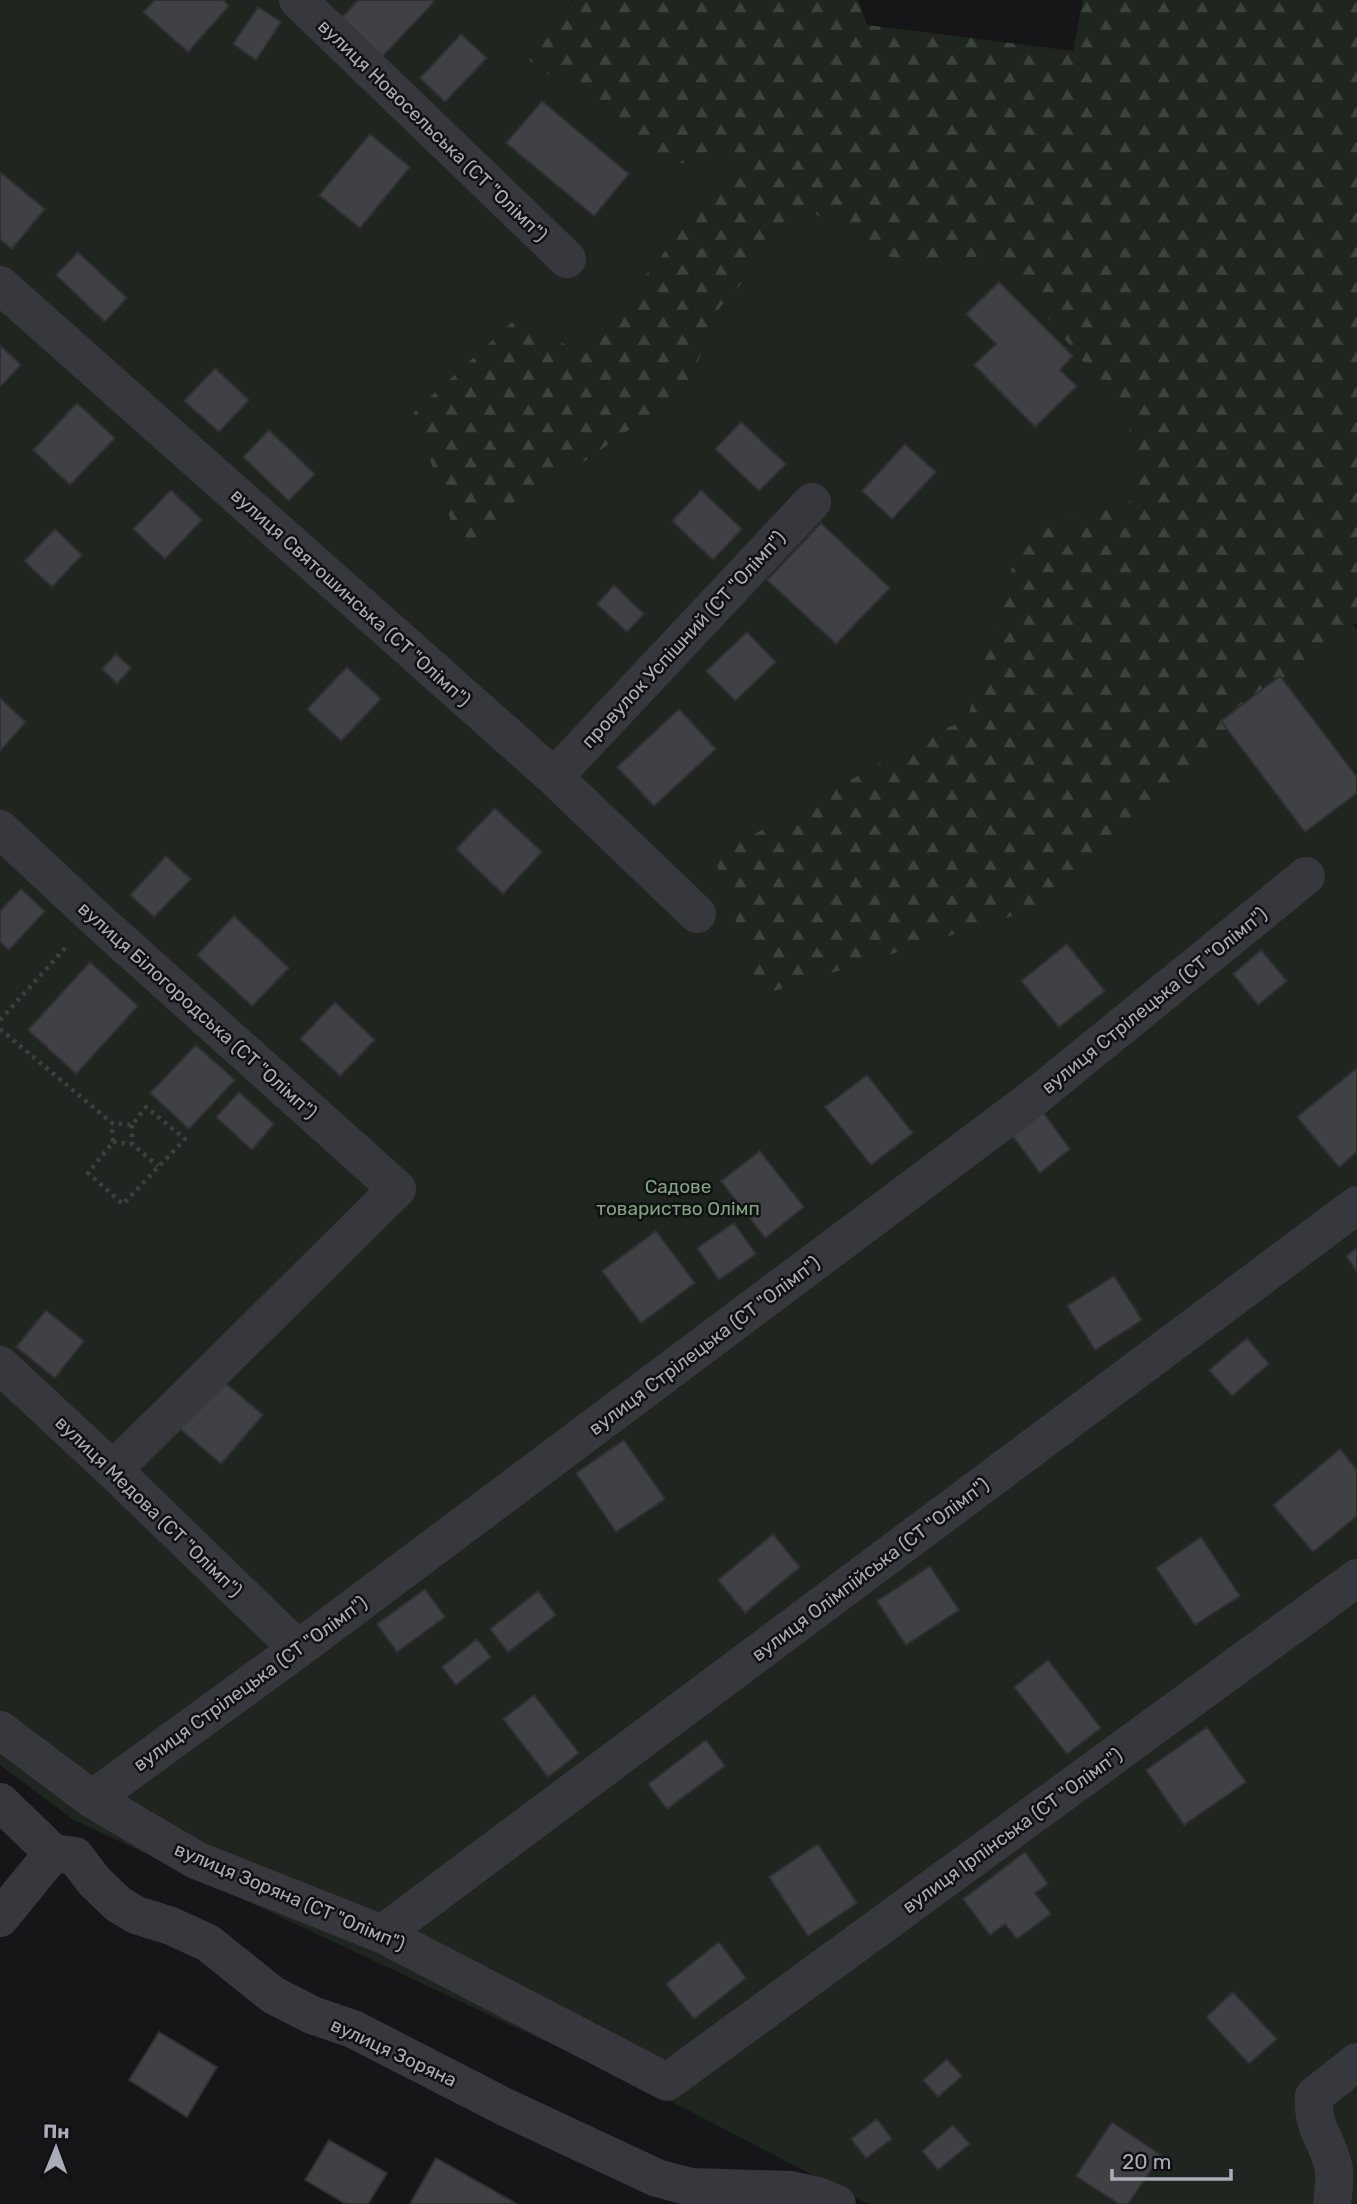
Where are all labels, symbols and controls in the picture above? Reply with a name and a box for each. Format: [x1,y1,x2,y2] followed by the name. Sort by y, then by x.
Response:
[313,14,552,246] street label: вулиця Новосельська (СТ "Олімп")
[226,484,475,711] street label: вулиця Святошинська (СТ "Олімп")
[577,526,790,753] street label: провулок Успішний (СТ "Олімп")
[73,897,322,1124] street label: вулиця Білогородська (СТ "Олімп")
[1037,902,1272,1099] street label: вулиця Стрілецька (СТ "Олімп")
[596,1175,760,1220] park label: Садове товариство Олімп
[584,1251,824,1440] street label: вулиця Стрілецька (СТ "Олімп")
[50,1411,247,1602] street label: вулиця Медова (СТ "Олімп")
[747,1473,993,1666] street label: вулиця Олімпійська (СТ "Олімп")
[129,1591,372,1776] street label: вулиця Стрілецька (СТ "Олімп")
[898,1743,1127,1918] street label: вулиця Ірпінська (СТ "Олімп")
[171,1837,408,1956] street label: вулиця Зоряна (СТ "Олімп")
[327,2013,460,2092] street label: вулиця Зоряна
[21,2113,91,2183] north arrow
[43,2120,70,2143] text: Пн
[1112,2138,1231,2182] scale bar
[1122,2149,1171,2174] text: 20 m

